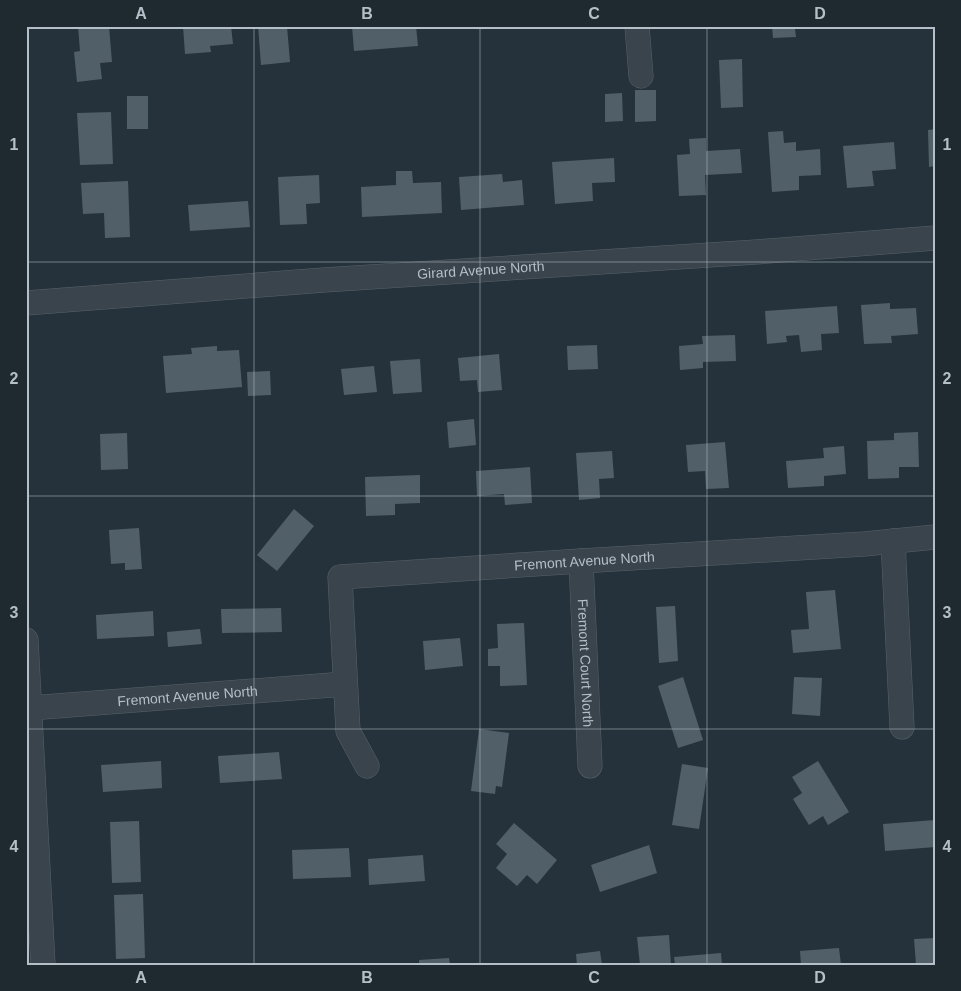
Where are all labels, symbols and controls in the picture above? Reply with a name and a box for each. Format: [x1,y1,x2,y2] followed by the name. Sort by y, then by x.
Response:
[135,5,147,22] text: A
[361,5,373,22] text: B
[588,5,600,22] text: C
[814,5,826,22] text: D
[10,136,19,153] text: 1
[943,136,952,153] text: 1
[417,258,545,282] street label: Girard Avenue North
[10,370,19,387] text: 2
[943,370,952,387] text: 2
[514,549,655,573] street label: Fremont Avenue North
[575,598,596,727] street label: Fremont Court North
[10,604,19,621] text: 3
[943,604,952,621] text: 3
[117,683,258,709] street label: Fremont Avenue North
[10,838,19,855] text: 4
[943,838,952,855] text: 4
[135,969,147,986] text: A
[361,969,373,986] text: B
[588,969,600,986] text: C
[814,969,826,986] text: D

